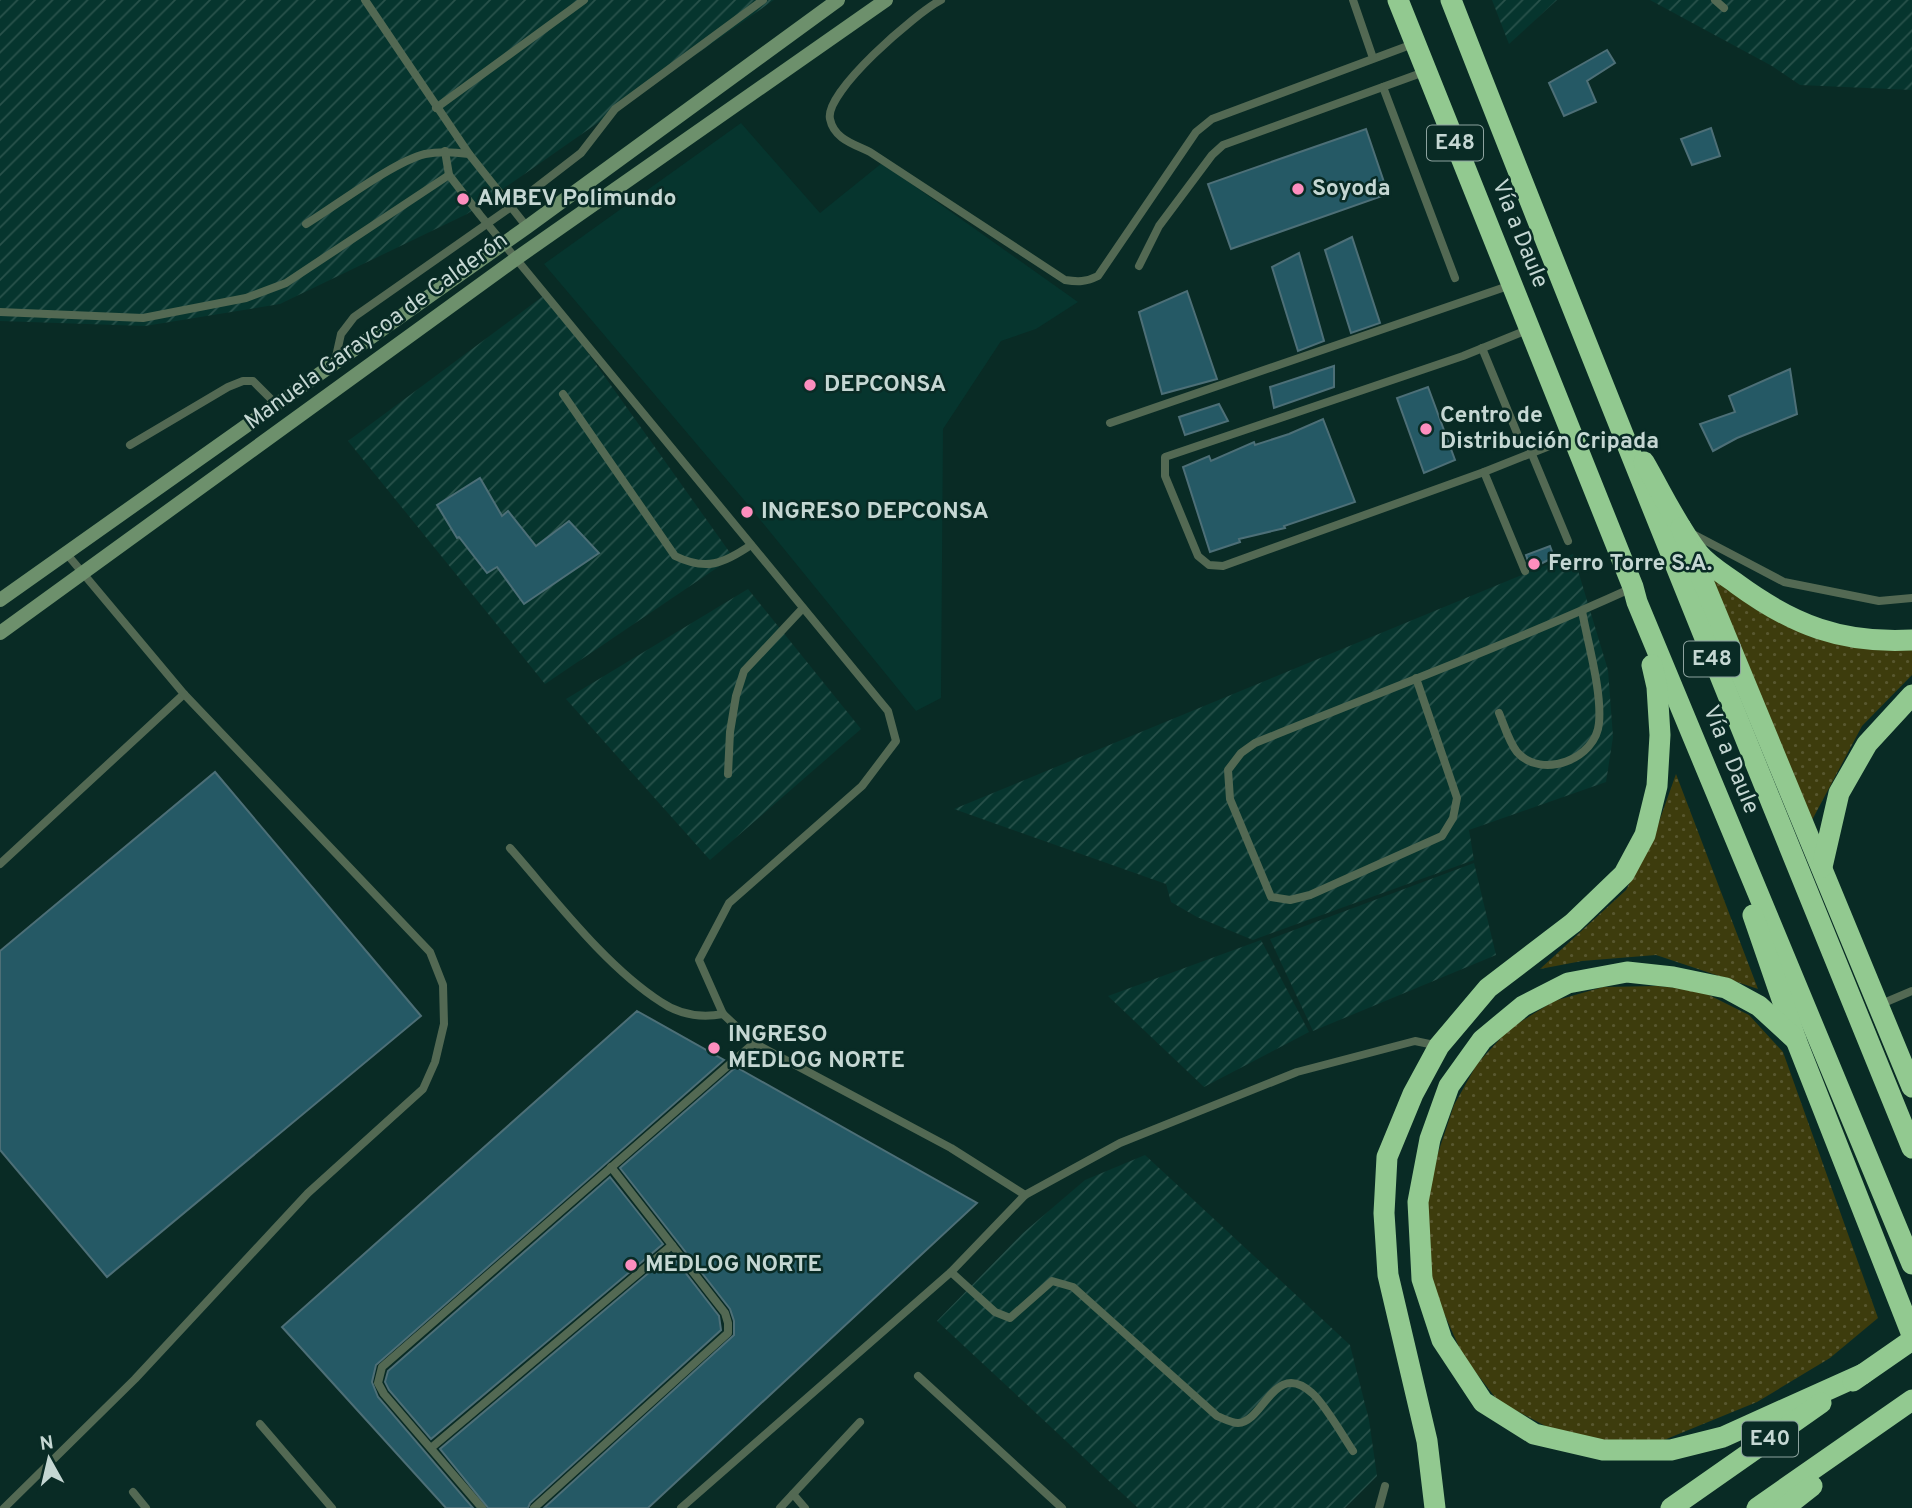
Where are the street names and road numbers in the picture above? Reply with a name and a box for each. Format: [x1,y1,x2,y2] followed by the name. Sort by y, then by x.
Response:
[1427,125,1483,160] road number: E48
[1484,175,1554,293] street label: Vía a Daule
[240,227,514,437] street label: Manuela Garaycoa de Calderón
[1684,642,1740,676] road number: E48
[1695,701,1765,819] street label: Vía a Daule
[1742,1422,1798,1456] road number: E40

